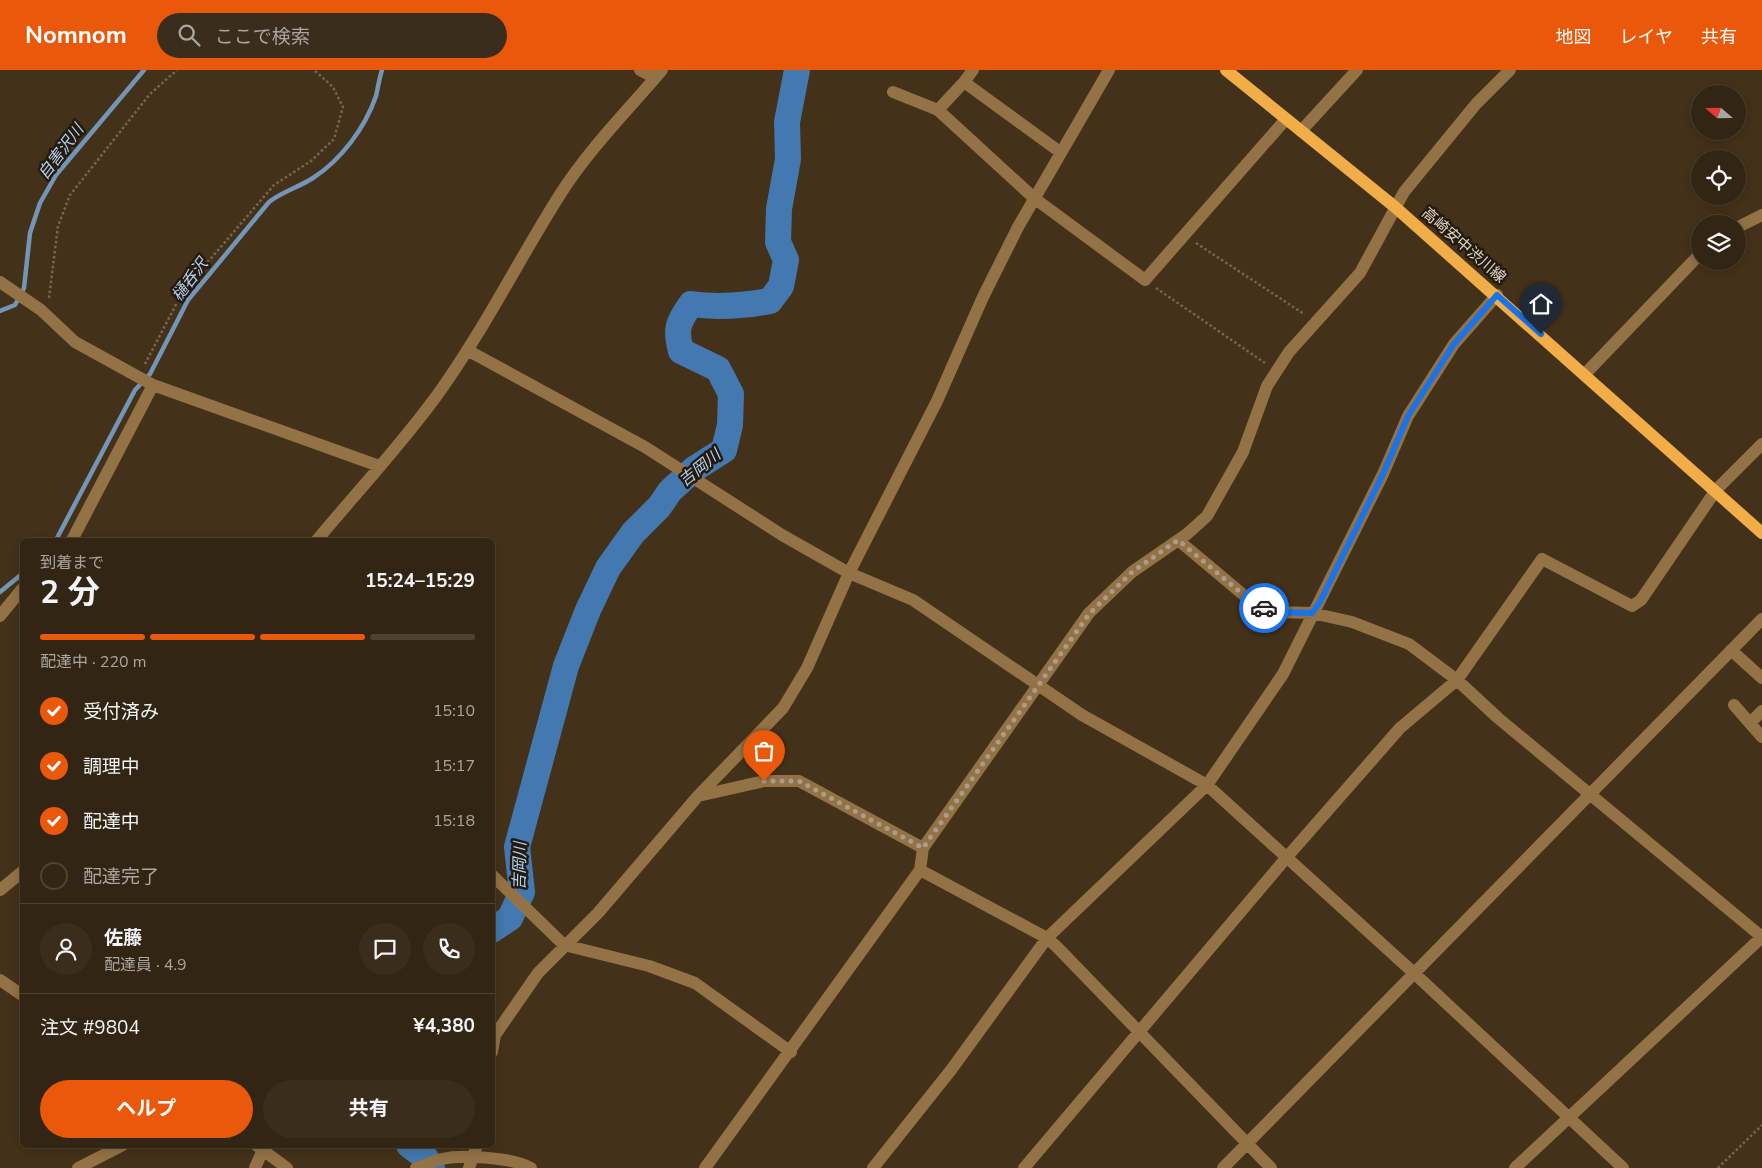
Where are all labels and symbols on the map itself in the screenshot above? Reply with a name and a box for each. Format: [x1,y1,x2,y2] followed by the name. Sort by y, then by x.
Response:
[1691,85,1746,140] north arrow
[33,118,90,184] water label: 自害沢川
[1418,203,1510,287] street label: 高崎安中渋川線
[167,253,214,306] water label: 樋呑沢
[1520,283,1562,334] pin
[674,443,727,492] water label: 吉岡川
[1239,583,1289,633] courier
[743,730,785,781] pin
[509,840,531,890] water label: 吉岡川

